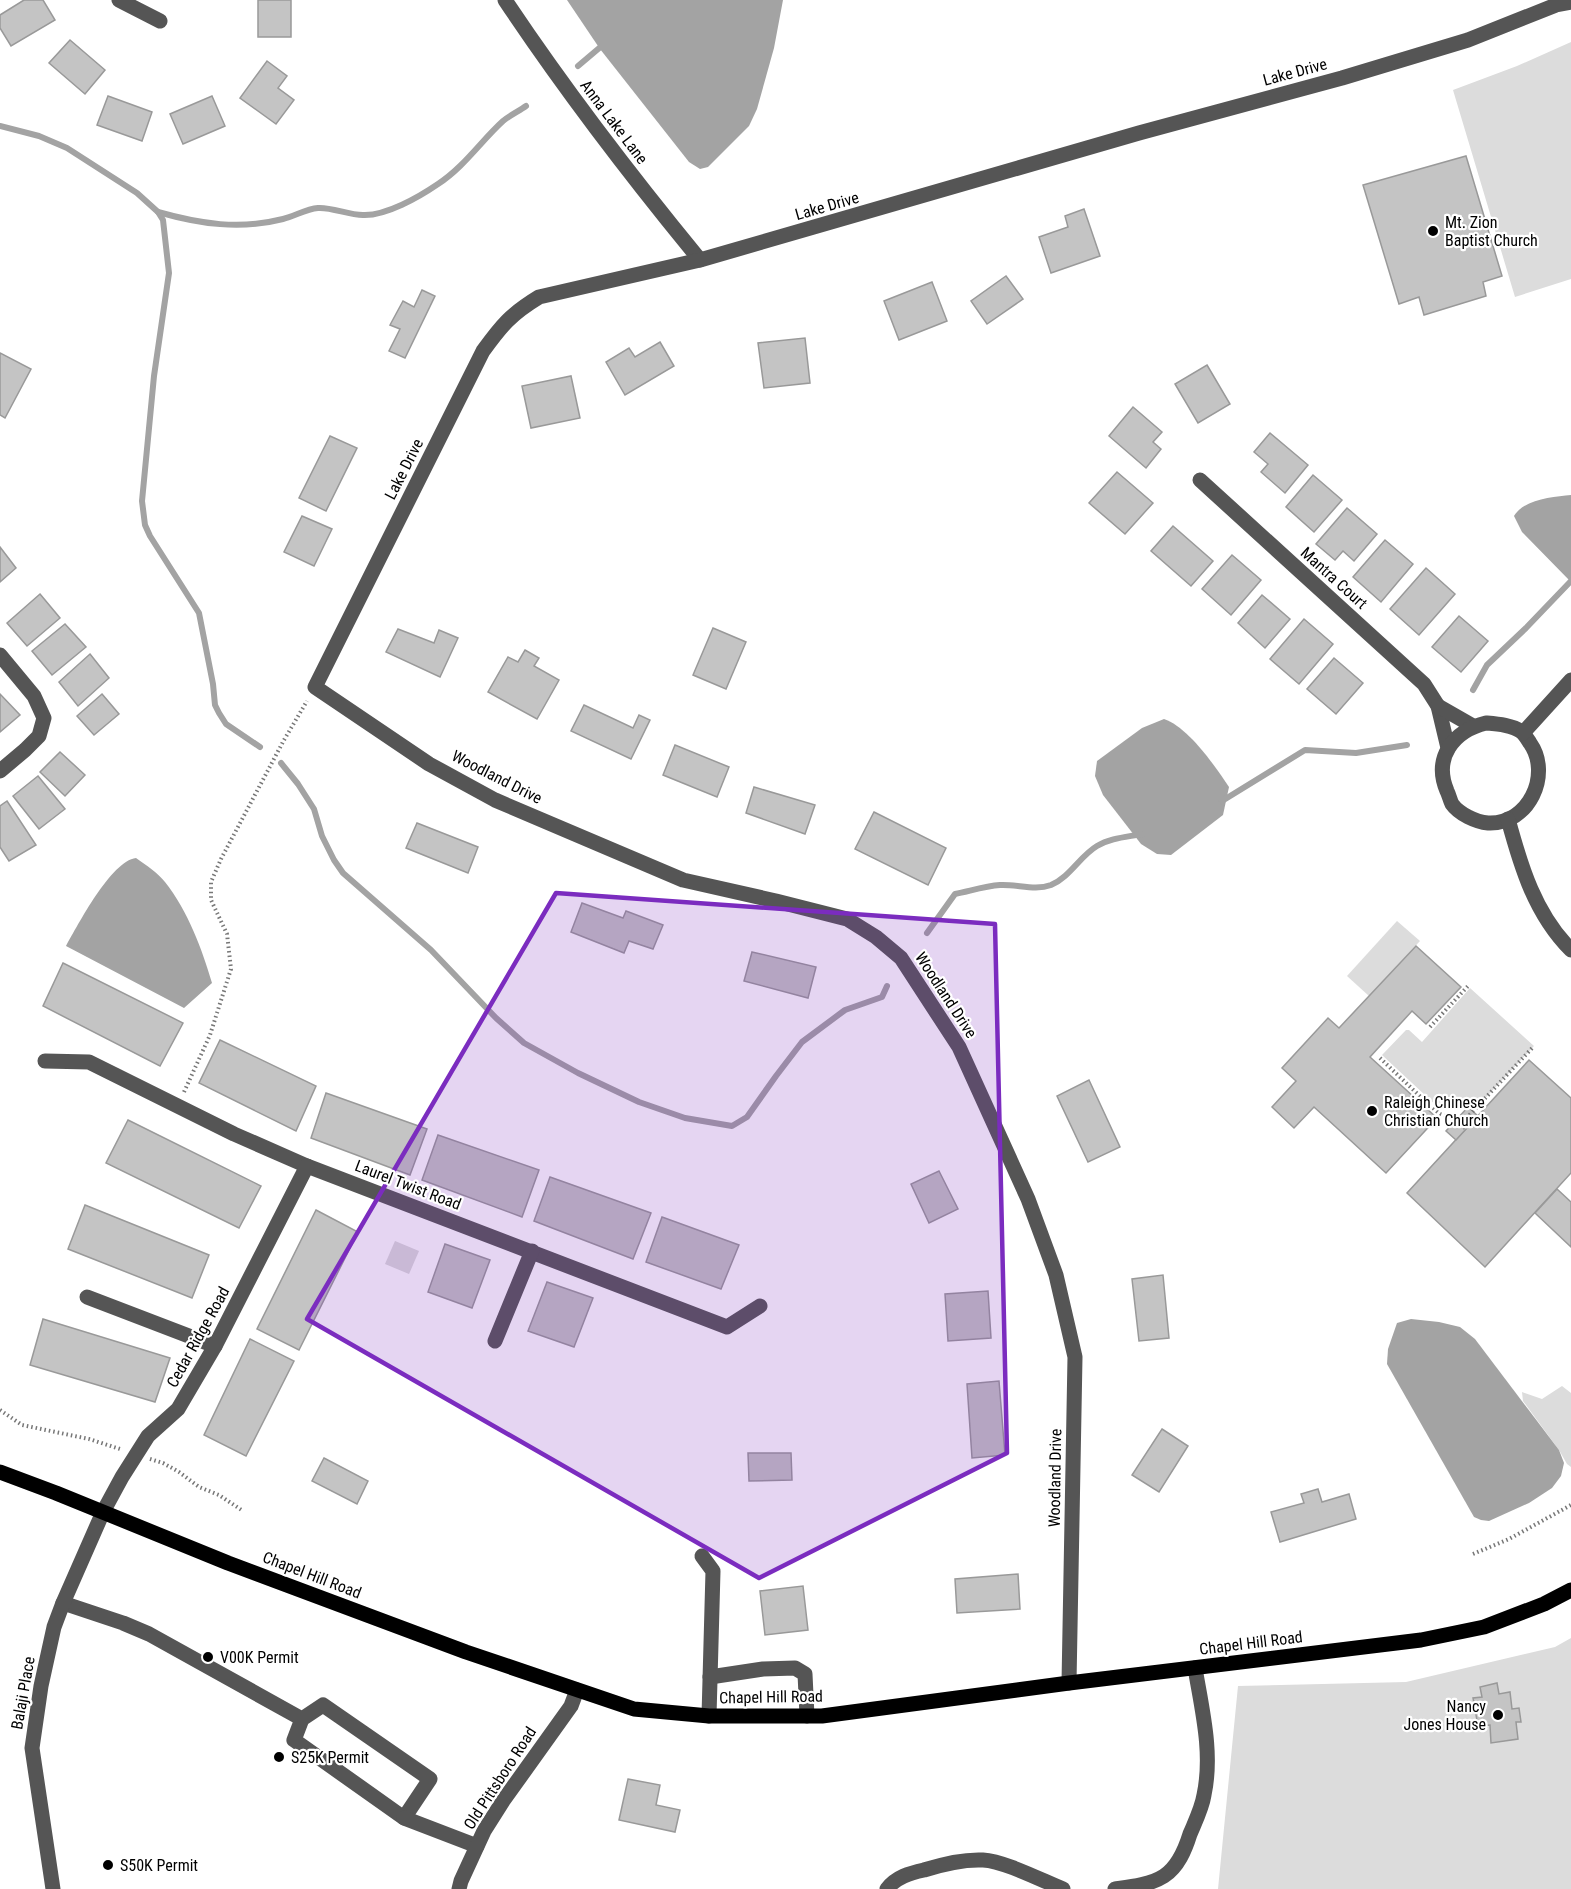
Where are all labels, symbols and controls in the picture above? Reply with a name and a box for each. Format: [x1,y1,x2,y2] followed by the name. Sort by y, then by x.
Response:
[1261,54,1329,90] street label: Lake Drive
[576,76,652,168] street label: Anna Lake Lane
[793,188,861,224] street label: Lake Drive
[1445,213,1538,250] place label: Mt. Zion Baptist Church
[1426,224,1440,238] marker: Mt. Zion Baptist Church
[381,436,427,502] street label: Lake Drive
[1297,543,1371,613] street label: Mantra Court
[449,746,545,808] street label: Woodland Drive
[911,948,981,1042] street label: Woodland Drive
[1384,1093,1489,1130] place label: Raleigh Chinese Christian Church
[1365,1104,1379,1118] marker: Raleigh Chinese Christian Church
[352,1156,464,1214] street label: Laurel Twist Road
[163,1283,233,1391] street label: Cedar Ridge Road
[1045,1429,1065,1527] street label: Woodland Drive
[260,1548,364,1602] street label: Chapel Hill Road
[1198,1627,1304,1659] street label: Chapel Hill Road
[220,1648,299,1667] place label: V00K Permit
[201,1650,215,1664] marker: V00K Permit
[7,1655,39,1731] street label: Balaji Place
[719,1687,823,1707] street label: Chapel Hill Road
[1404,1697,1486,1734] place label: Nancy Jones House
[1491,1708,1505,1722] marker: Nancy Jones House
[460,1723,540,1833] street label: Old Pittsboro Road
[291,1748,369,1767] place label: S25K Permit
[272,1750,286,1764] marker: S25K Permit
[120,1856,198,1875] place label: S50K Permit
[101,1858,115,1872] marker: S50K Permit

